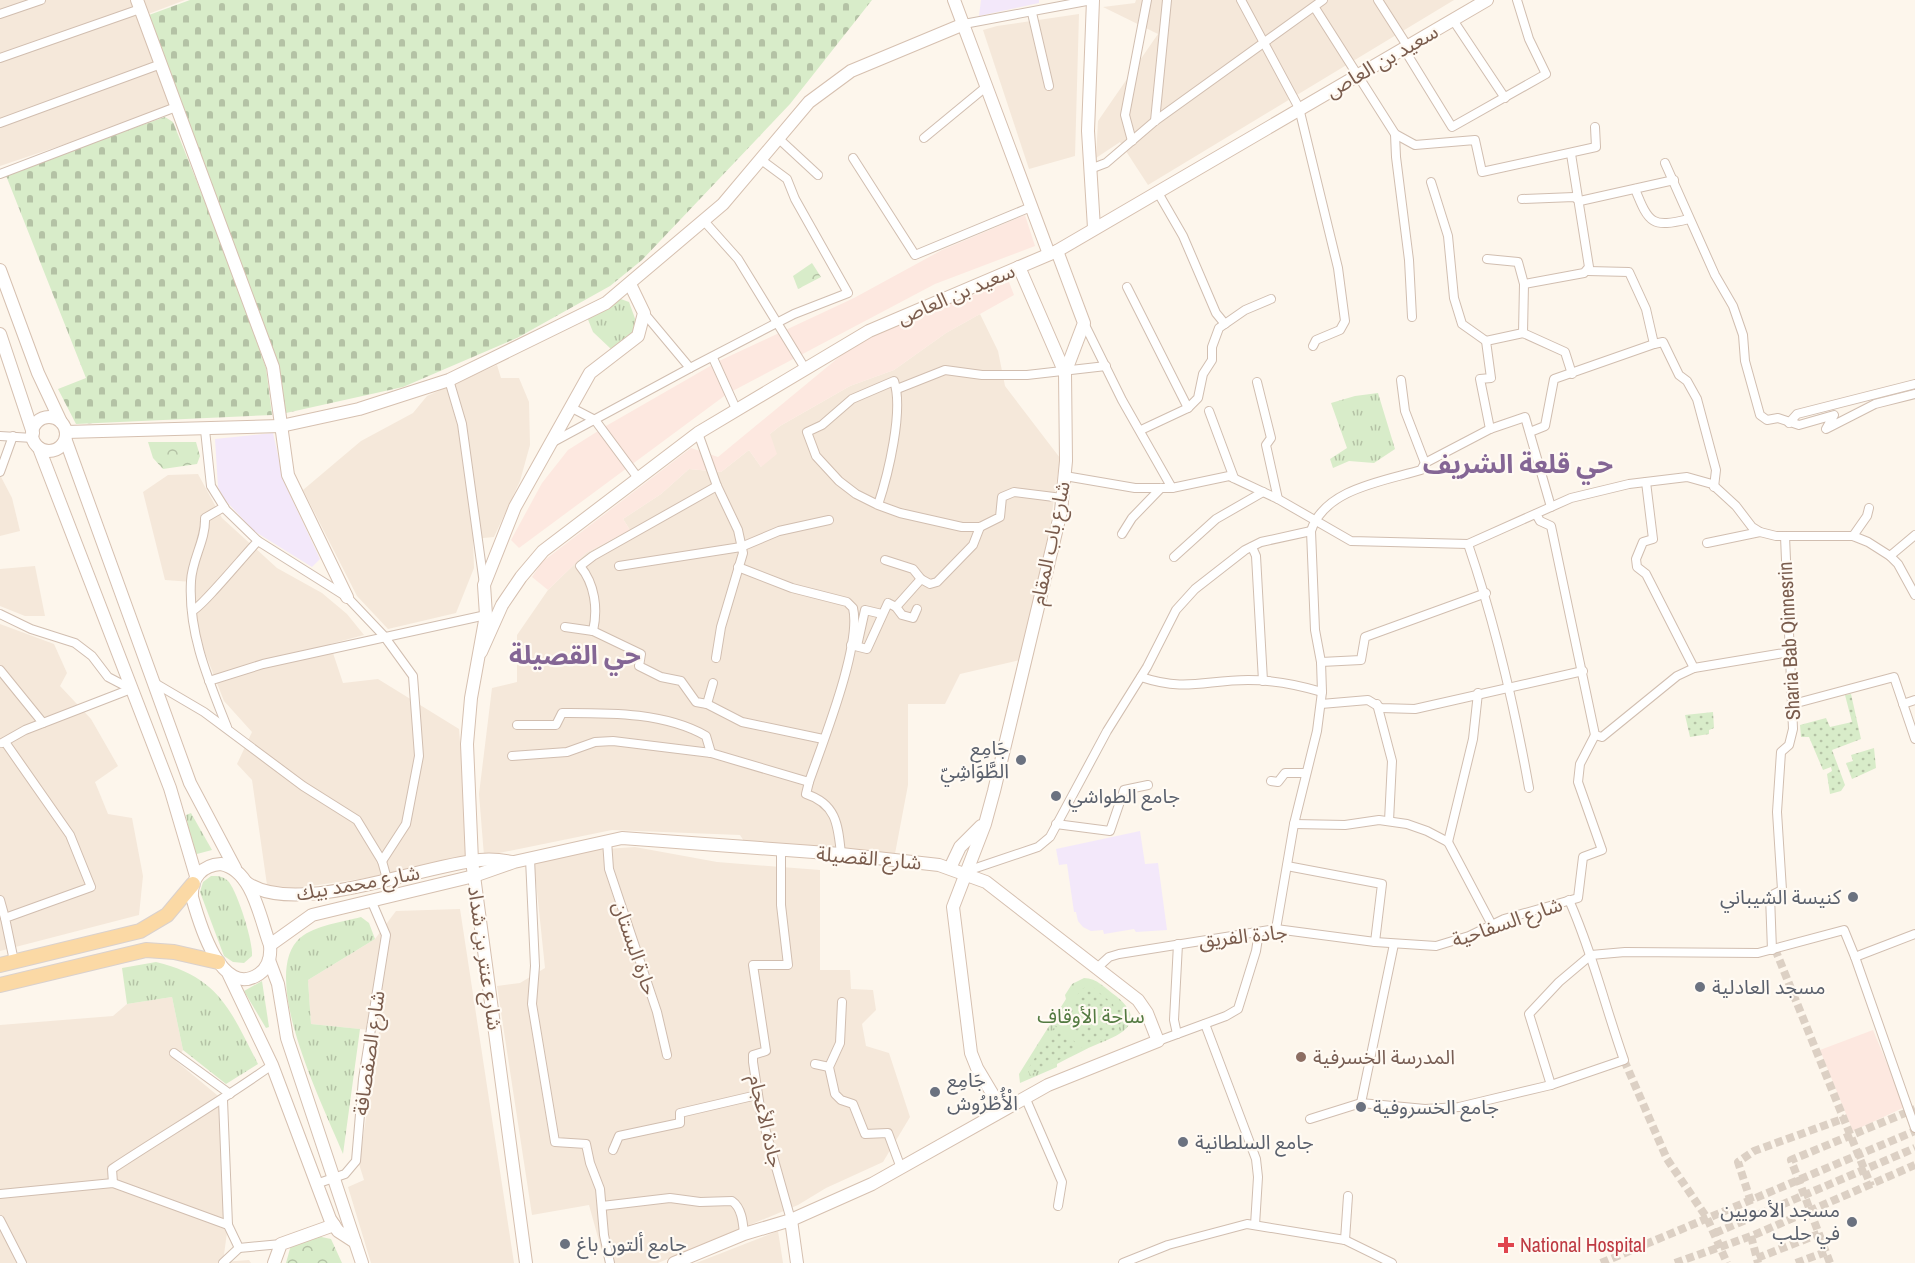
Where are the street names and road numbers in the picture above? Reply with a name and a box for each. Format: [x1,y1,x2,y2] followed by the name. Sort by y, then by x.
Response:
[1321,17,1443,104] street label: سعيد بن العاص
[893,257,1019,331] street label: سعيد بن العاص
[1023,478,1078,608] street label: شارع باب المقام
[1771,561,1806,721] street label: Sharia Bab Qinnesrin
[815,839,923,878] street label: شارع القصيلة
[294,858,422,909] street label: شارع محمد بيك
[460,884,509,1032] street label: شارع عنتر بن شداد
[1448,890,1566,955] street label: شارع السفاحية
[607,897,664,998] street label: حارة البستان
[1197,917,1289,954] street label: جادة الفريق
[346,989,393,1117] street label: شارع الصفصافة
[741,1072,790,1170] street label: جادة الأعجام

